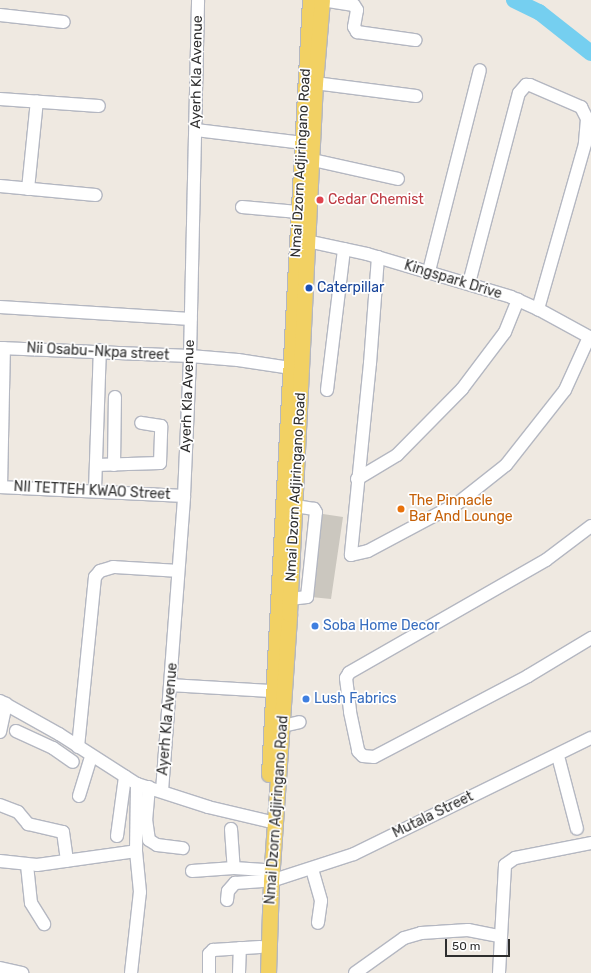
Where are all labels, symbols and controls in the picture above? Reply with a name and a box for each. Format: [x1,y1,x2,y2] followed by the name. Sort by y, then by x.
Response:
[188,15,206,129] street label: Ayerh Kla Avenue
[288,68,314,258] street label: Nmai Dzorn Adjiringano Road
[328,192,424,208] place label: Cedar Chemist
[315,195,325,205] marker: Cedar Chemist
[402,257,504,303] street label: Kingspark Drive
[317,280,384,296] place label: Caterpillar
[304,283,314,293] marker: Caterpillar
[178,339,198,453] street label: Ayerh Kla Avenue
[26,340,170,364] street label: Nii Osabu-Nkpa street
[283,392,309,582] street label: Nmai Dzorn Adjiringano Road
[13,478,171,504] street label: NII TETTEH KWAO Street
[409,493,513,526] place label: The Pinnacle Bar And Lounge
[396,504,406,514] marker: The Pinnacle Bar And Lounge
[323,618,440,634] place label: Soba Home Decor
[310,621,320,631] marker: Soba Home Decor
[155,662,181,776] street label: Ayerh Kla Avenue
[314,691,397,707] place label: Lush Fabrics
[301,694,311,704] marker: Lush Fabrics
[262,715,292,905] street label: Nmai Dzorn Adjiringano Road
[390,788,476,842] street label: Mutala Street
[447,931,512,957] scale bar
[452,939,480,953] text: 50 m

